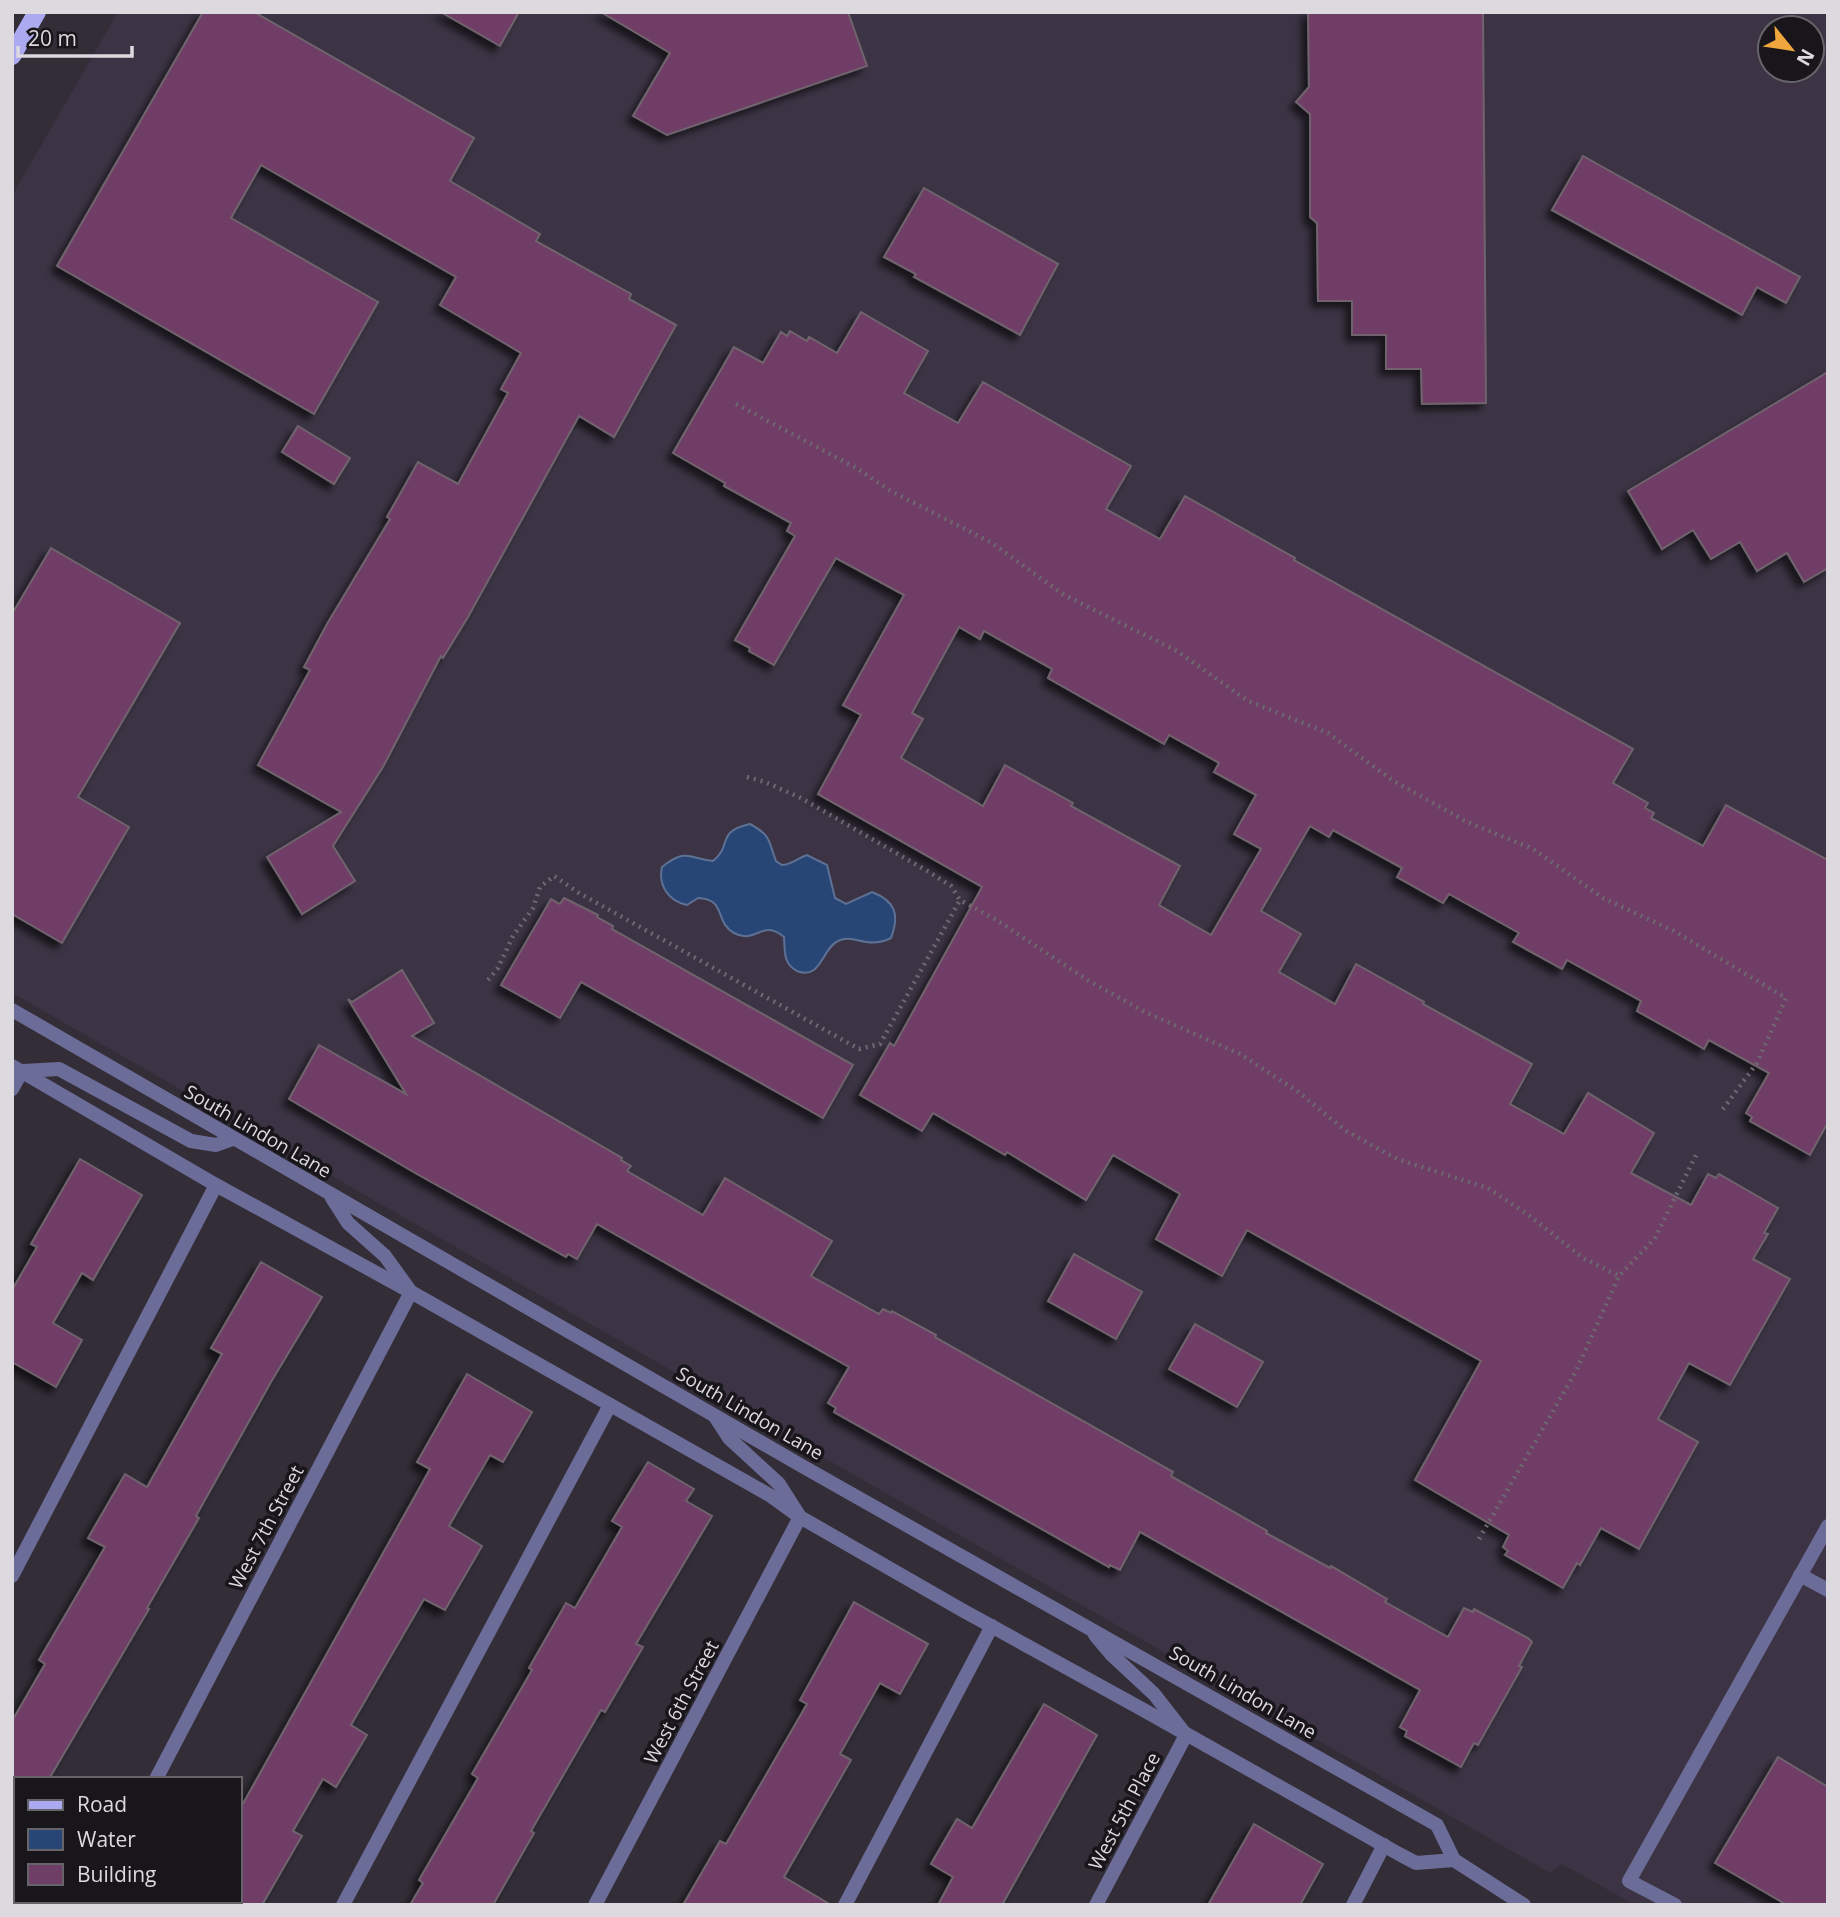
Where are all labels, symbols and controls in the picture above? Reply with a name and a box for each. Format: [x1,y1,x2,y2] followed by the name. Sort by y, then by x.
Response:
[18,14,131,58] scale bar
[1756,14,1826,84] north arrow
[28,24,77,52] text: 20 m
[1791,44,1821,71] text: N
[180,1078,336,1184] street label: South Lindon Lane
[672,1360,828,1466] street label: South Lindon Lane
[223,1461,310,1593] street label: West 7th Street
[638,1636,725,1768] street label: West 6th Street
[1165,1639,1321,1745] street label: South Lindon Lane
[1082,1748,1166,1874] street label: West 5th Place
[14,1777,242,1903] legend
[77,1790,127,1818] text: Road
[77,1825,136,1853] text: Water
[77,1860,156,1888] text: Building

